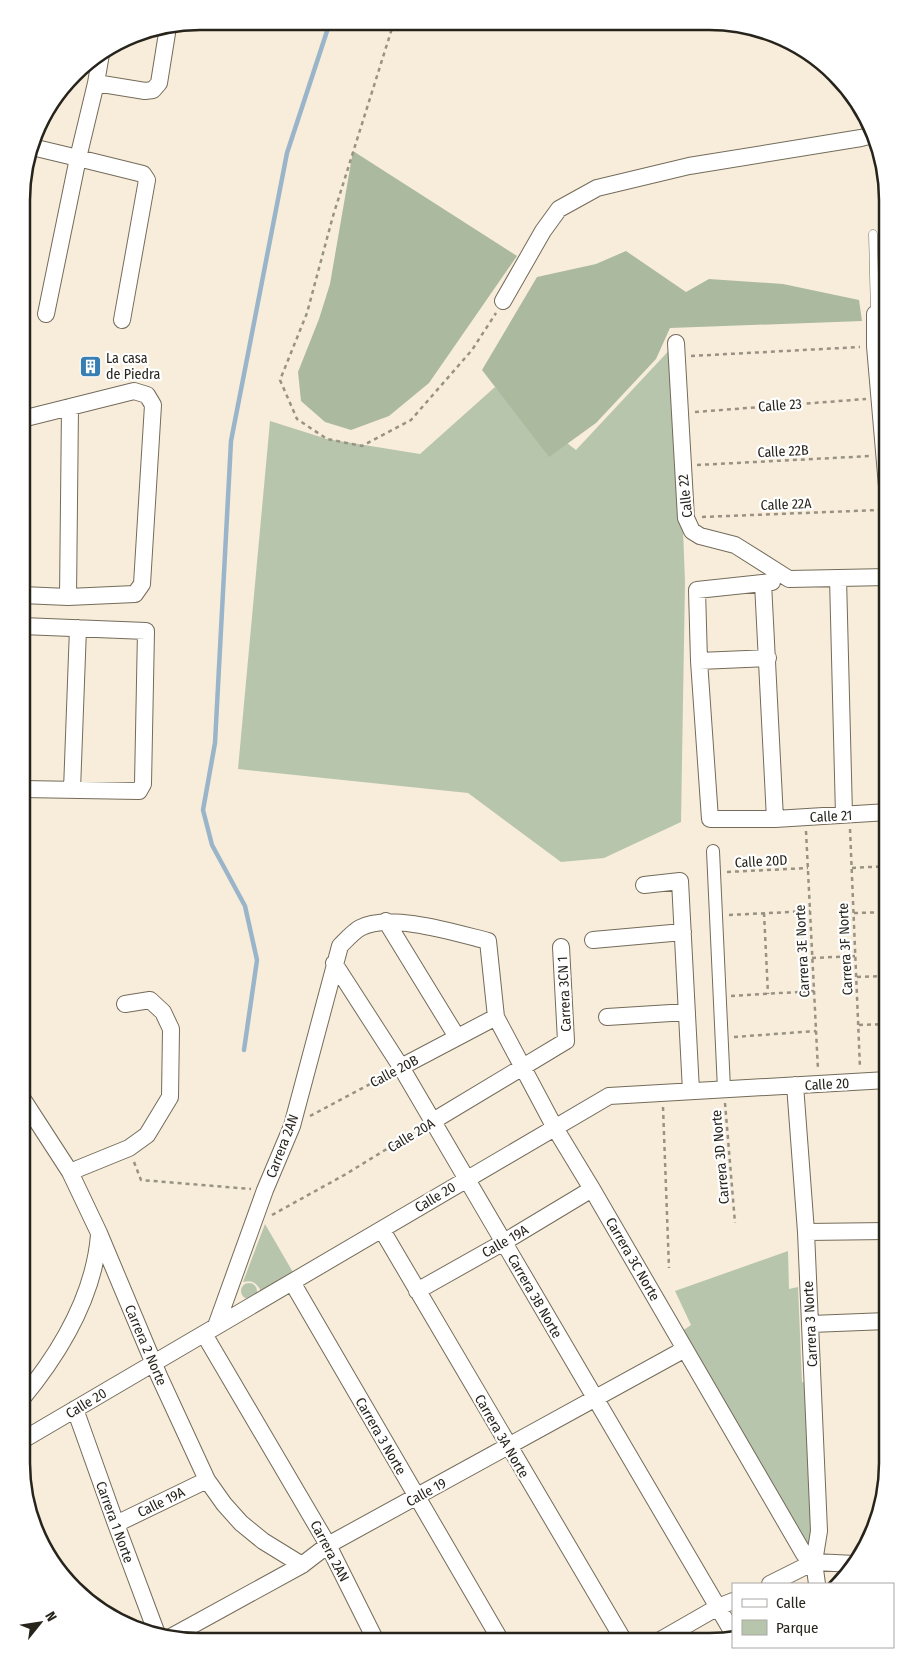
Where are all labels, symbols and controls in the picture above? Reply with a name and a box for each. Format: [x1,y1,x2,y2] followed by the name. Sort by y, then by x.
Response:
[106,350,160,383] place label: La casa de Piedra
[78,354,102,378] building icon: La casa de Piedra
[758,395,802,416] street label: Calle 23
[757,442,809,461] street label: Calle 22B
[675,473,696,519] street label: Calle 22
[760,495,812,514] street label: Calle 22A
[809,807,853,826] street label: Calle 21
[734,852,788,871] street label: Calle 20D
[835,902,856,996] street label: Carrera 3F Norte
[792,904,813,998] street label: Carrera 3E Norte
[554,956,575,1032] street label: Carrera 3CN 1
[367,1051,422,1091] street label: Calle 20B
[804,1075,850,1094] street label: Calle 20
[708,1109,733,1205] street label: Carrera 3D Norte
[263,1112,302,1180] street label: Carrera 2AN
[385,1114,438,1156] street label: Calle 20A
[412,1179,459,1216] street label: Calle 20
[602,1215,663,1304] street label: Carrera 3C Norte
[479,1221,532,1261] street label: Calle 19A
[504,1251,565,1341] street label: Carrera 3B Norte
[800,1280,821,1368] street label: Carrera 3 Norte
[121,1302,170,1388] street label: Carrera 2 Norte
[63,1385,110,1422] street label: Calle 20
[471,1391,532,1481] street label: Carrera 3A Norte
[352,1395,410,1478] street label: Carrera 3 Norte
[403,1474,450,1510] street label: Calle 19
[92,1479,137,1565] street label: Carrera 1 Norte
[135,1483,188,1521] street label: Calle 19A
[306,1518,353,1585] street label: Carrera 2AN
[732,1583,894,1648] legend
[776,1594,806,1612] text: Calle
[15,1598,65,1648] north arrow
[41,1609,60,1625] text: N
[776,1619,819,1637] text: Parque

